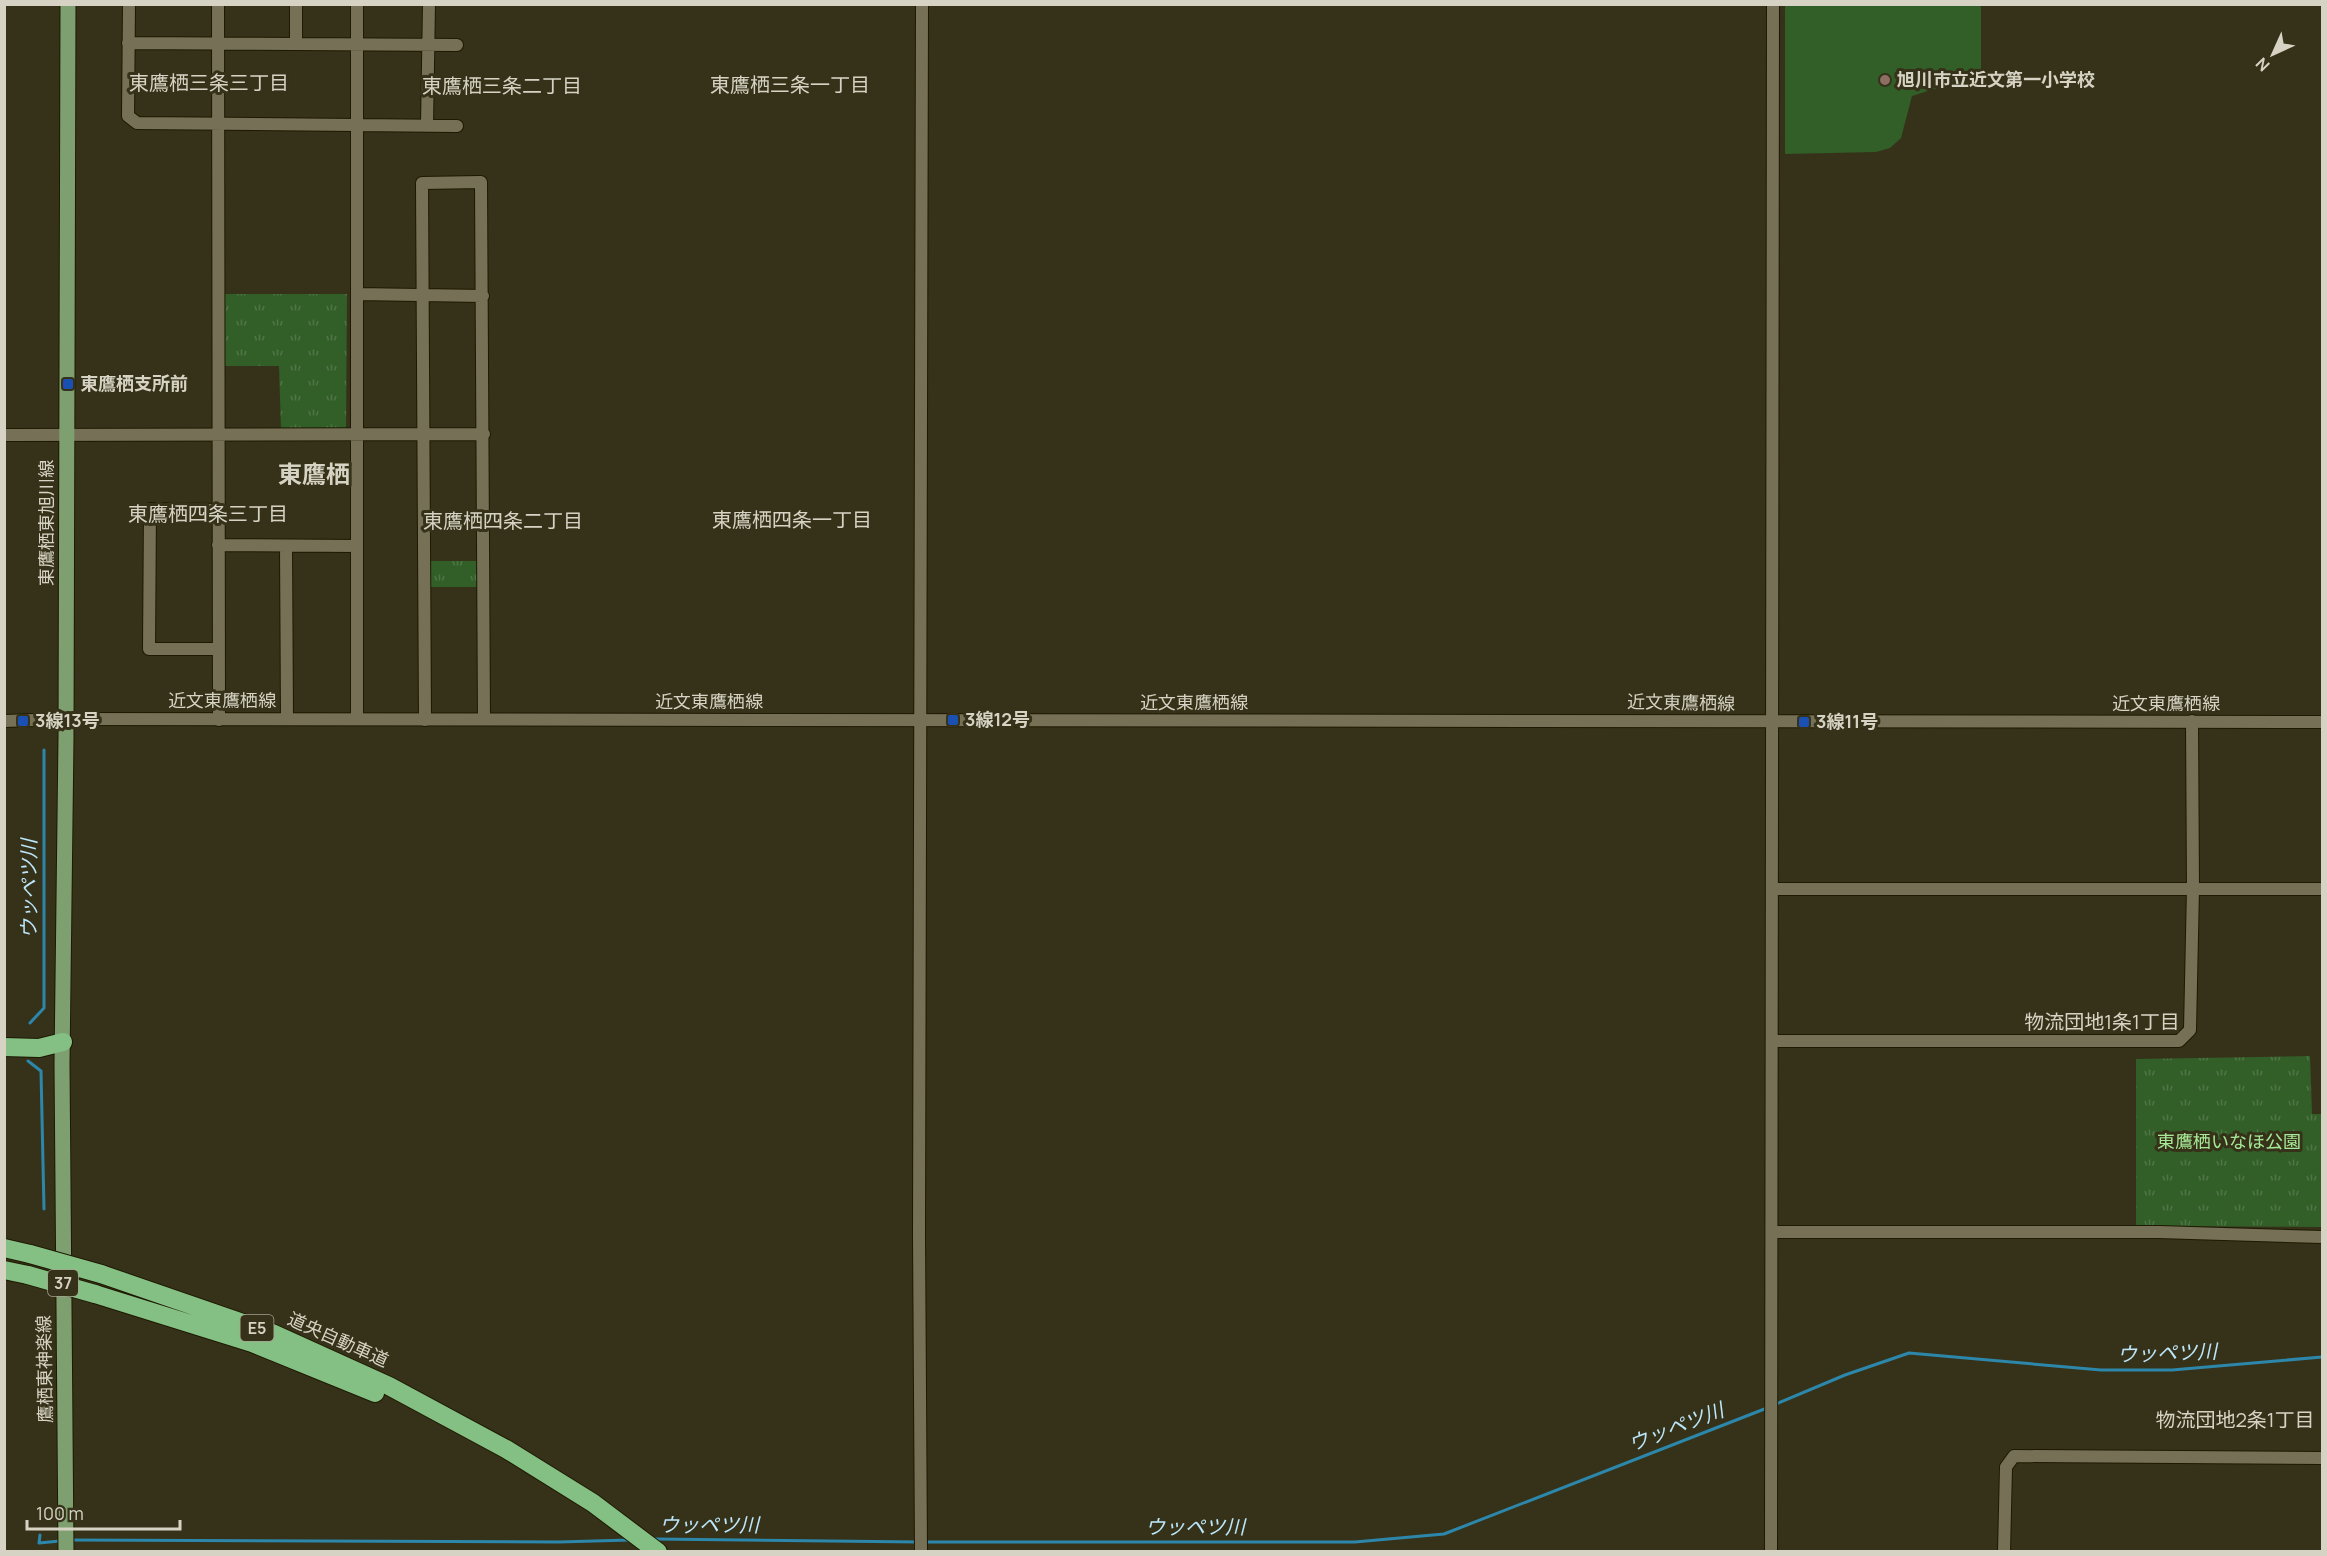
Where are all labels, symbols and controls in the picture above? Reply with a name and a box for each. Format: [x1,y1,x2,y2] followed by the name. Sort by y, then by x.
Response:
[2243,24,2303,84] north arrow
[2251,53,2274,76] text: N
[1897,67,2095,91] place label: 旭川市立近文第一小学校
[129,69,289,96] district label: 東鷹栖三条三丁目
[710,71,870,98] district label: 東鷹栖三条一丁目
[422,72,582,99] district label: 東鷹栖三条二丁目
[1878,73,1892,87] marker: 旭川市立近文第一小学校
[80,371,188,395] place label: 東鷹栖支所前
[61,377,75,391] marker: 東鷹栖支所前
[278,457,350,490] district label: 東鷹栖
[34,460,58,586] street label: 東鷹栖東旭川線
[128,500,288,527] district label: 東鷹栖四条三丁目
[712,506,872,533] district label: 東鷹栖四条一丁目
[423,507,583,534] district label: 東鷹栖四条二丁目
[168,688,276,712] street label: 近文東鷹栖線
[655,689,763,713] street label: 近文東鷹栖線
[1627,689,1735,715] street label: 近文東鷹栖線
[1140,690,1248,714] street label: 近文東鷹栖線
[2112,691,2220,715] street label: 近文東鷹栖線
[965,707,1030,731] place label: 3線12号
[35,708,100,732] place label: 3線13号
[1816,709,1878,733] place label: 3線11号
[946,713,960,727] marker: 3線12号
[16,714,30,728] marker: 3線13号
[1797,715,1811,729] marker: 3線11号
[15,837,42,939] water label: ウッペツ川
[2024,1008,2180,1035] district label: 物流団地1条1丁目
[2157,1129,2301,1153] park label: 東鷹栖いなほ公園
[48,1270,78,1296] road number: 37
[284,1306,393,1372] street label: 道央自動車道
[31,1315,57,1423] street label: 鷹栖東神楽線
[240,1315,274,1341] road number: E5
[2117,1337,2219,1368] water label: ウッペツ川
[1624,1395,1729,1457] water label: ウッペツ川
[2155,1406,2315,1433] district label: 物流団地2条1丁目
[27,1493,180,1531] scale bar
[36,1501,84,1525] text: 100 m
[659,1511,761,1538] water label: ウッペツ川
[1145,1513,1247,1540] water label: ウッペツ川

